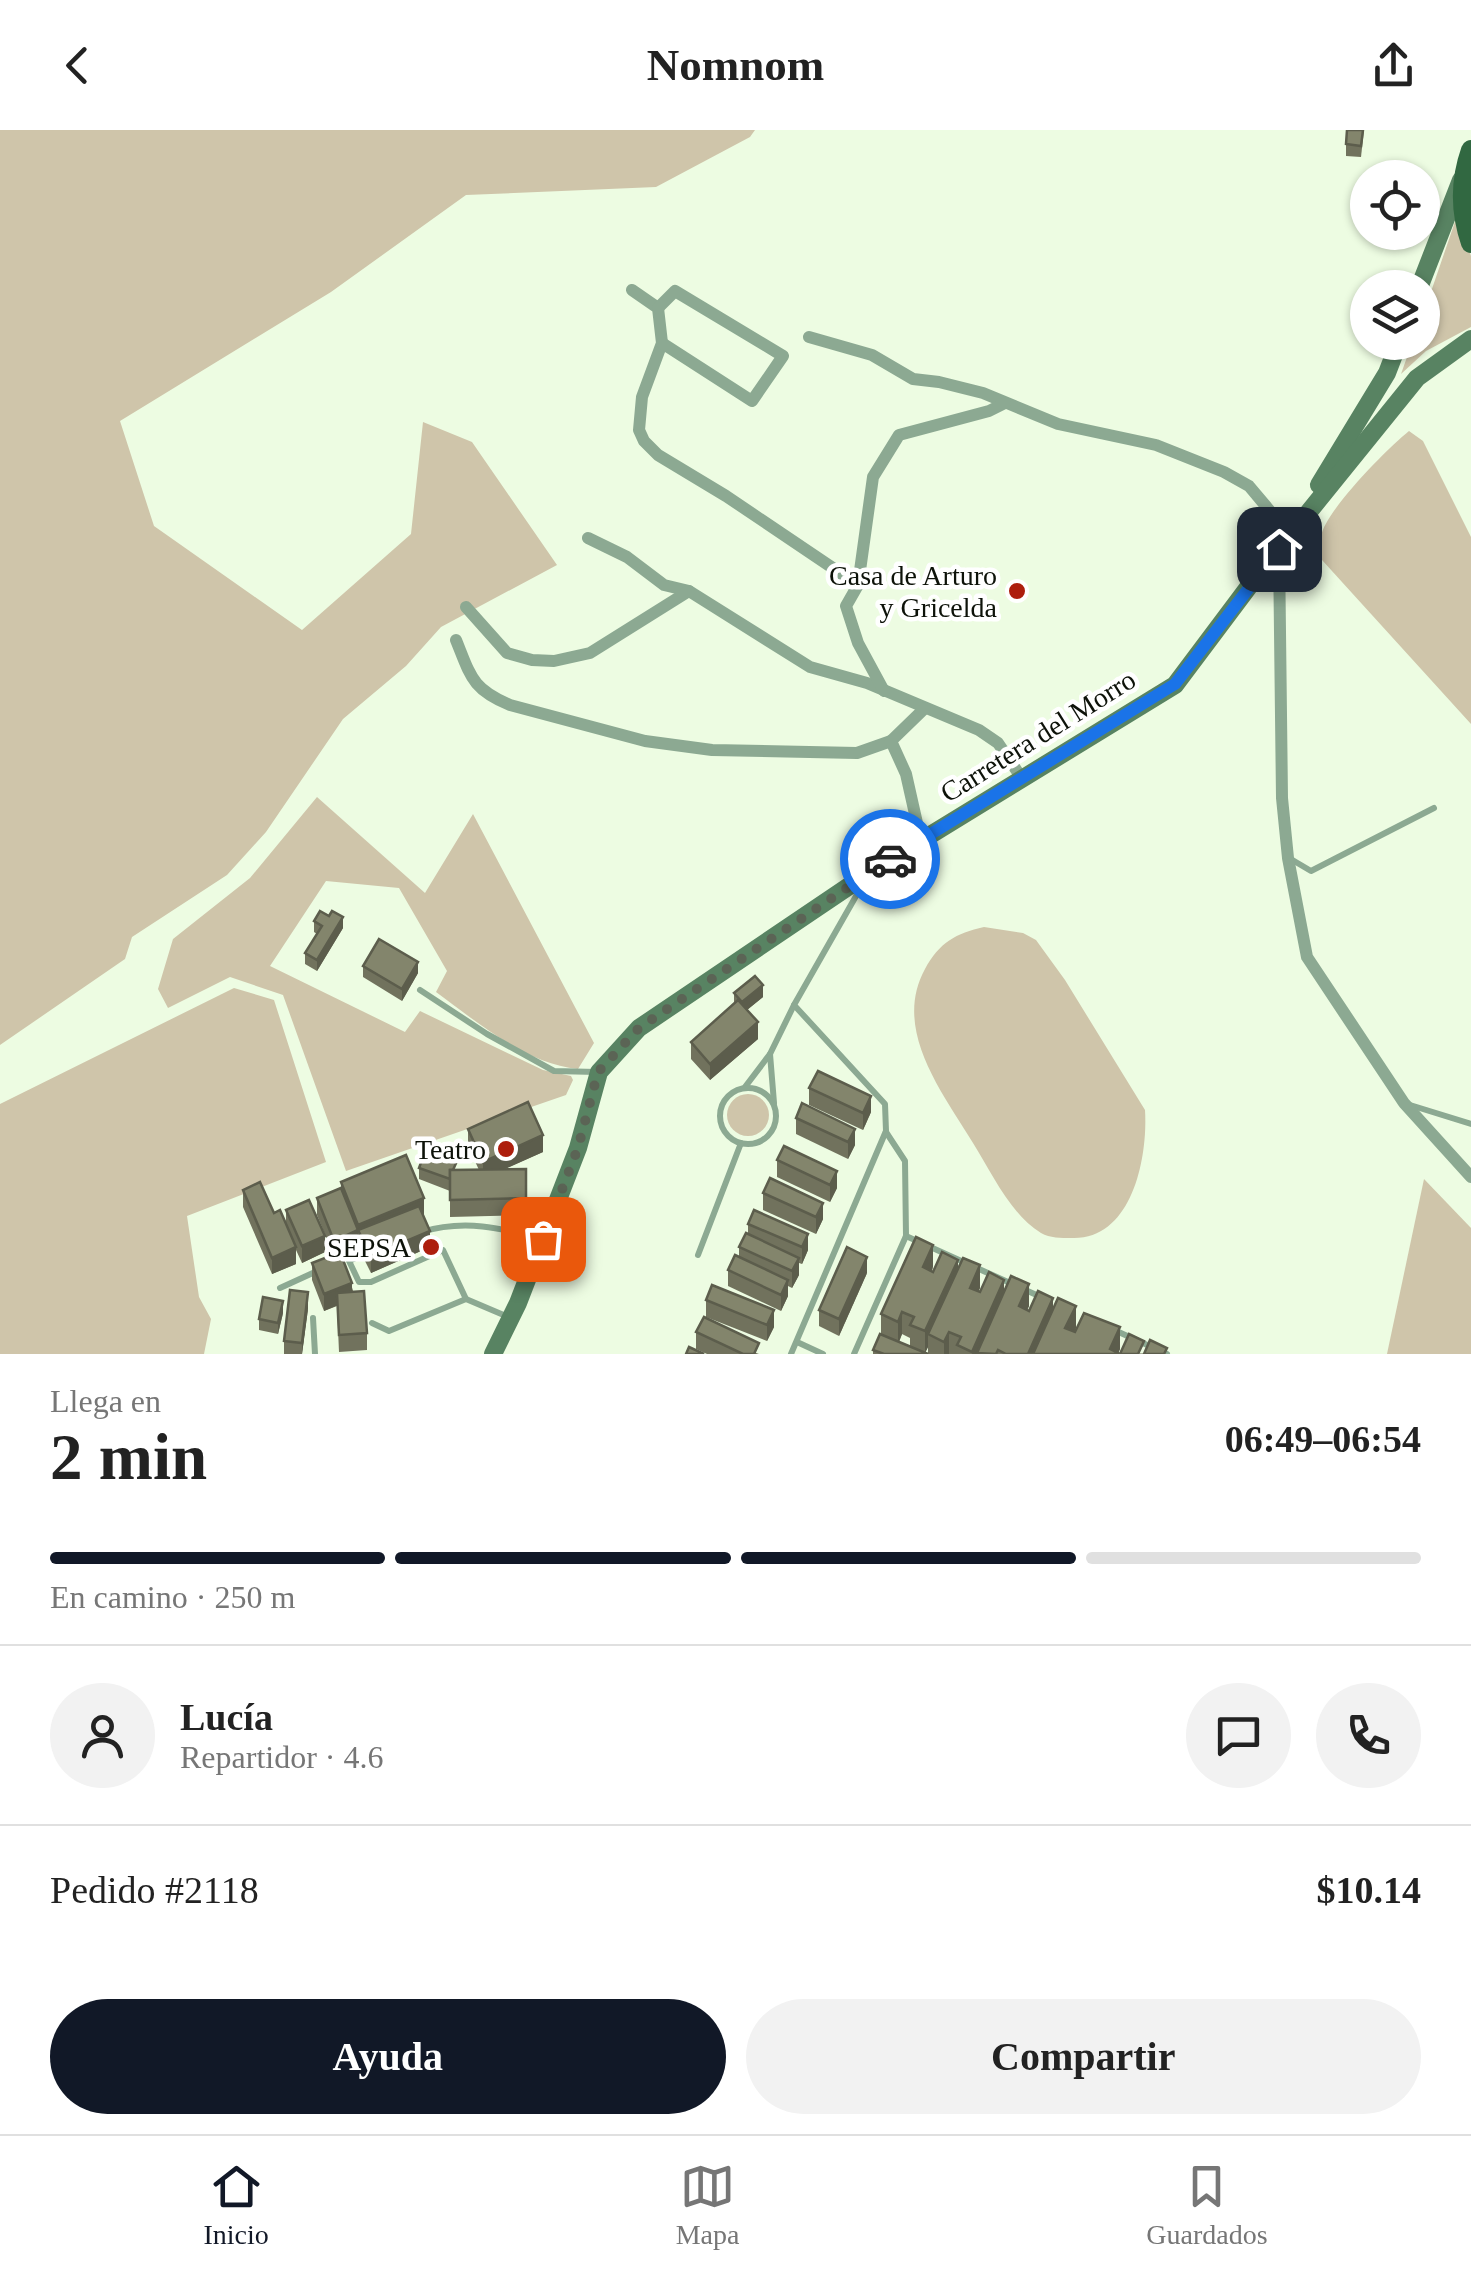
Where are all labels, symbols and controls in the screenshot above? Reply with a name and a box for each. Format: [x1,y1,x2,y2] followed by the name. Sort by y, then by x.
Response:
[50,38,105,93] icon: back
[1366,38,1421,93] icon: share
[647,40,824,90] text: Nomnom
[1350,160,1440,360] map controls
[1350,160,1440,250] button: locate
[1350,270,1440,360] button: layers
[1237,507,1322,592] pin
[1252,522,1307,577] icon: home
[829,560,998,623] place label: Casa de Arturo y Gricelda
[1006,580,1028,602] marker: Casa de Arturo y Gricelda
[935,664,1141,808] street label: Carretera del Morro
[840,809,940,909] courier
[863,832,918,887] icon: car
[415,1134,486,1165] place label: Teatro
[495,1138,517,1160] marker: Teatro
[501,1197,586,1282] pin
[516,1212,571,1267] icon: bag
[327,1232,412,1263] place label: SEPSA
[420,1236,442,1258] marker: SEPSA
[50,1383,161,1419] text: Llega en
[1225,1418,1421,1460] text: 06:49–06:54
[50,1421,207,1493] text: 2 min
[50,1579,295,1615] text: En camino · 250 m
[50,1683,155,1788] button: person
[1186,1683,1291,1788] button: chat
[1316,1683,1421,1788] button: phone
[180,1696,273,1738] text: Lucía
[180,1739,384,1775] text: Repartidor · 4.6
[50,1869,259,1911] text: Pedido #2118
[1317,1869,1421,1911] text: $10.14
[50,1999,726,2114] button: Ayuda
[746,1999,1421,2114] button: Compartir
[203,2159,269,2251] tab: Inicio
[676,2159,739,2251] tab: Mapa
[1146,2159,1268,2251] tab: Guardados

